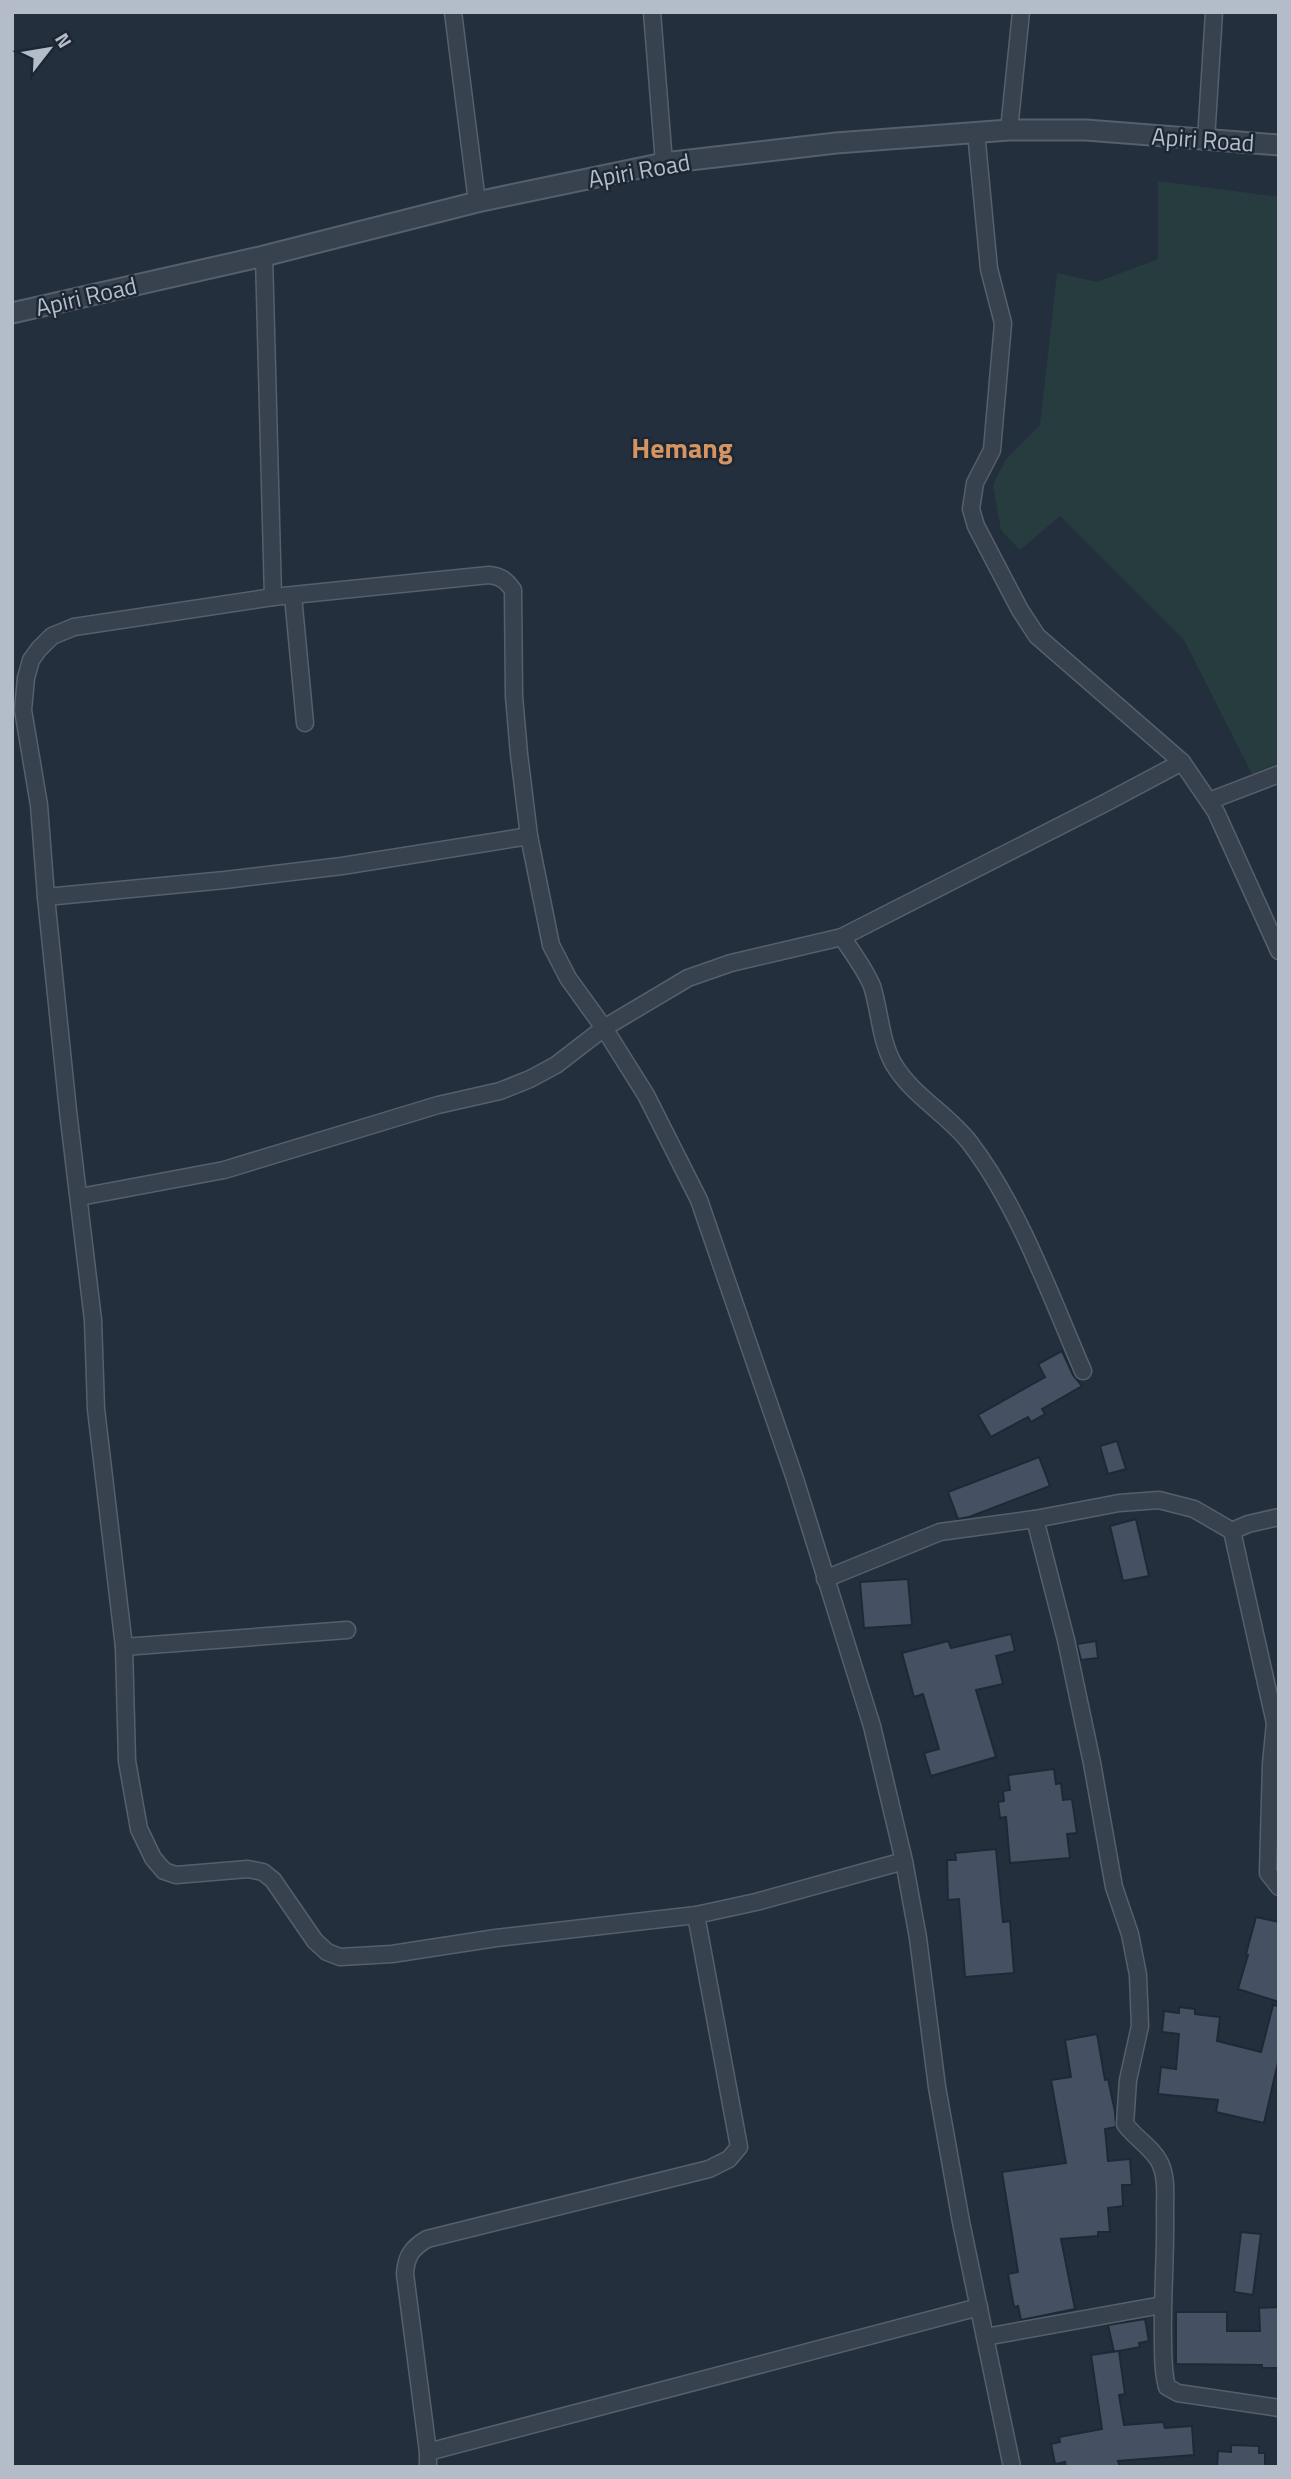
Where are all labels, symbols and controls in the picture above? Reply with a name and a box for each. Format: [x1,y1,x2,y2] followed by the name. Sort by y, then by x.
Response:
[14,14,84,84] north arrow
[48,27,80,53] text: N
[1150,117,1256,161] street label: Apiri Road
[585,143,693,197] street label: Apiri Road
[32,267,140,325] street label: Apiri Road
[631,426,733,469] district label: Hemang

